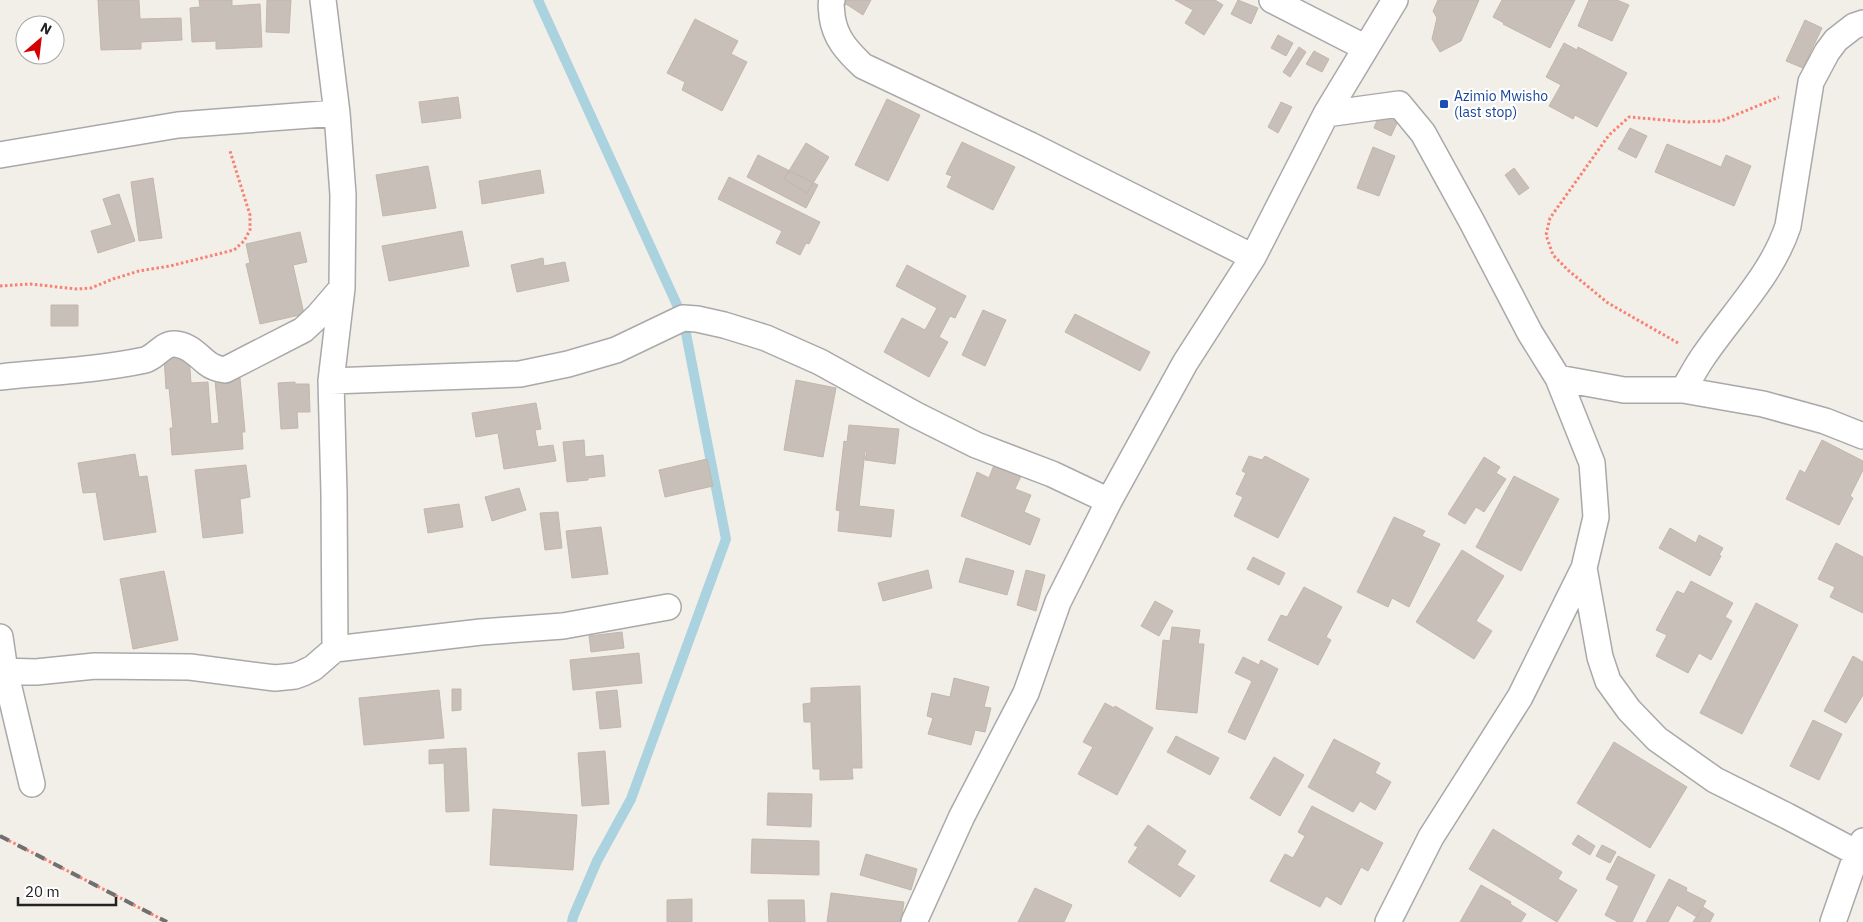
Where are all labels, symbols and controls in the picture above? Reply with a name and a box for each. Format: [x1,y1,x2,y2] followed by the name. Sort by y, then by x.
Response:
[15,15,65,65] north arrow
[37,18,55,39] text: N
[1454,87,1548,121] place label: Azimio Mwisho (last stop)
[1438,98,1450,110] marker: Azimio Mwisho (last stop)
[18,874,115,906] scale bar
[25,882,60,901] text: 20 m

